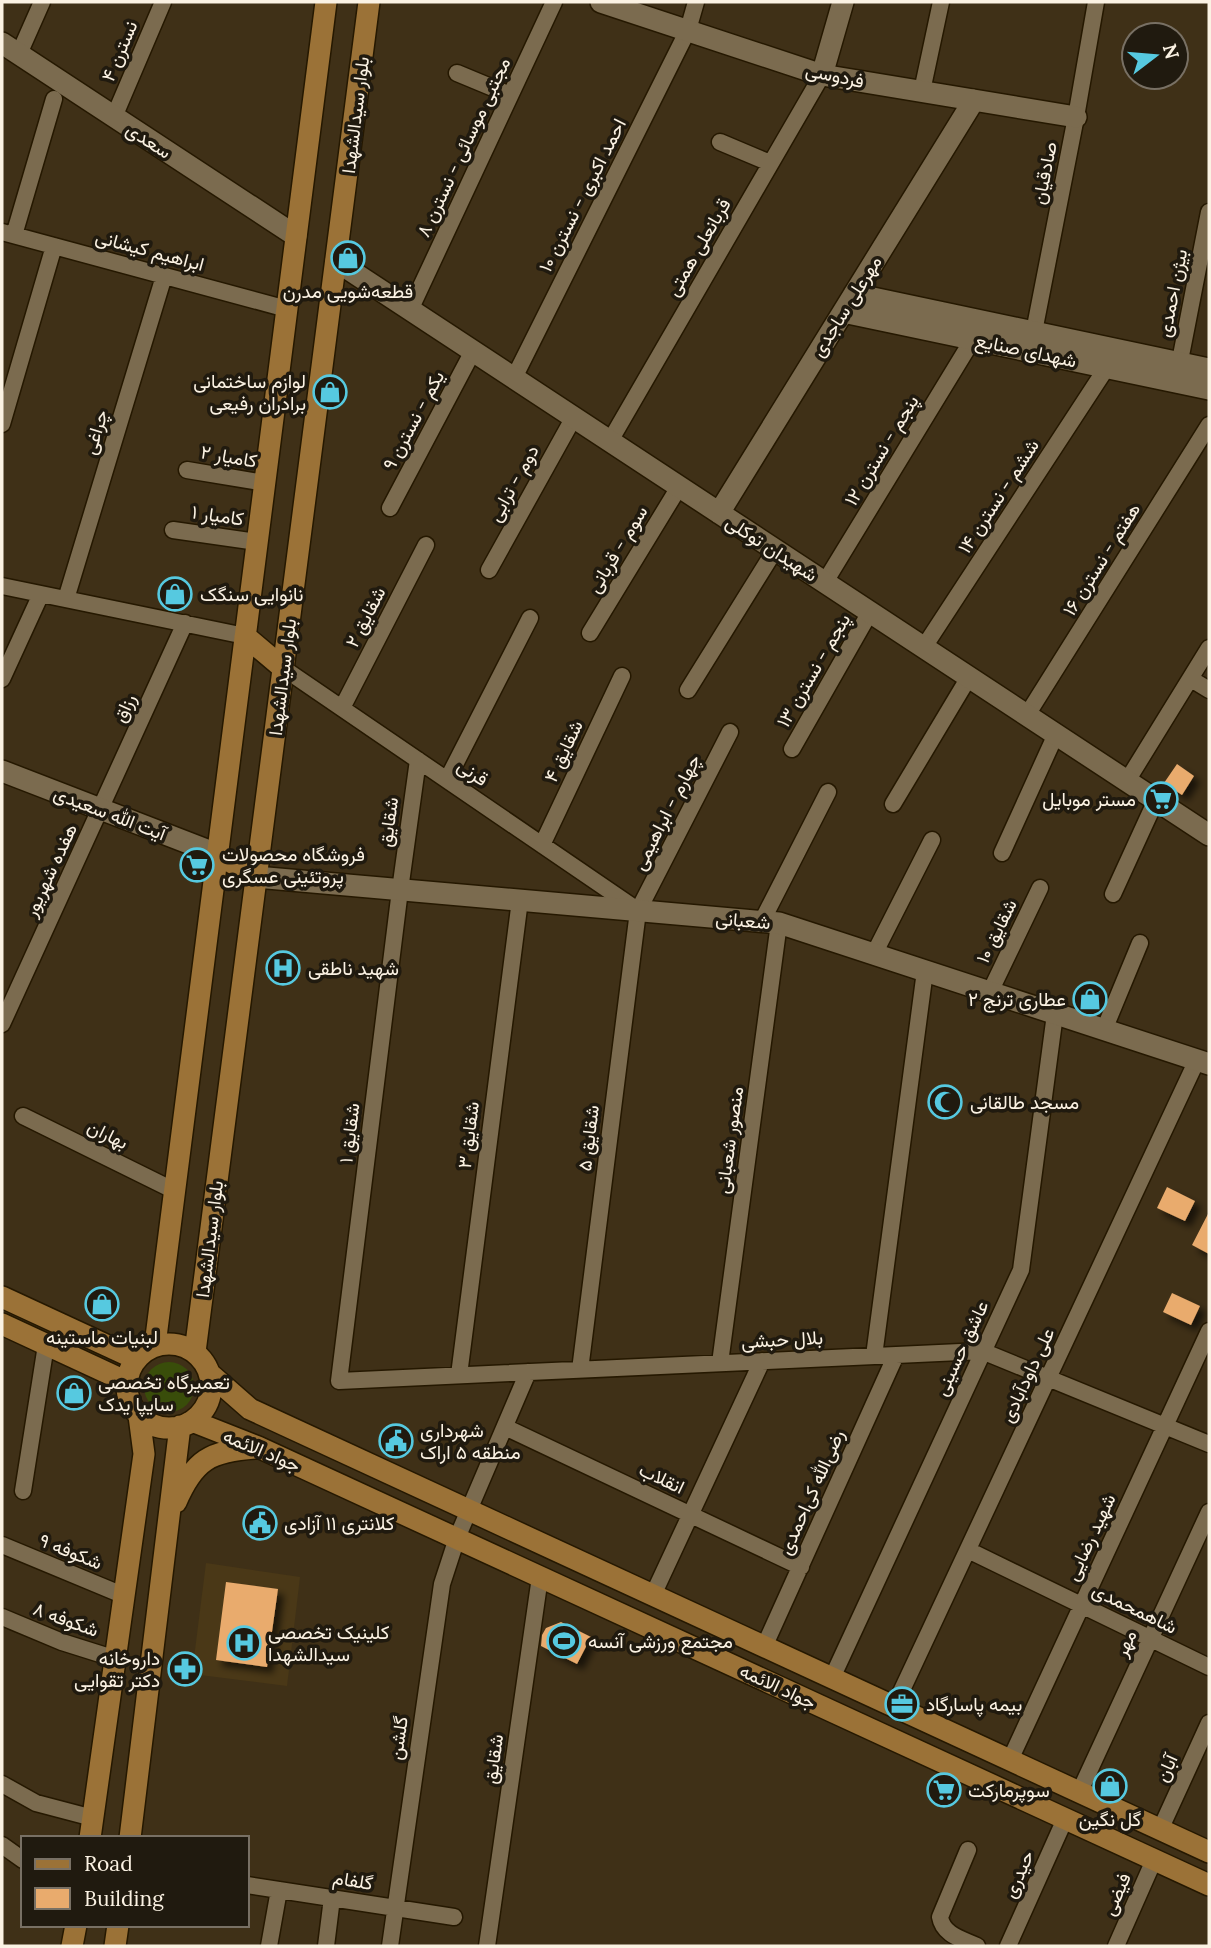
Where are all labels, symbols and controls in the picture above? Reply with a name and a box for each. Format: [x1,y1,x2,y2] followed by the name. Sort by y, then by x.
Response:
[95,17,143,85] street label: نسترن ۴
[1120,21,1190,91] north arrow
[1158,41,1185,62] text: N
[411,53,515,241] street label: مجتبی موسائی - نسترن ۸
[336,55,374,175] street label: بلوار سیدالشهدا
[803,57,867,93] street label: فردوسی
[533,114,631,276] street label: احمد اکبری - نسترن ۱۰
[122,116,176,164] street label: سعدی
[1026,140,1062,206] street label: صادقیان
[660,194,736,300] street label: قربانعلی همتی
[93,224,207,277] street label: ابراهیم کیشانی
[329,239,367,277] shop icon: قطعه‌شویی مدرن
[1152,247,1192,339] street label: بیژن احمدی
[805,251,887,361] street label: مهرعلی ساجدی
[283,279,413,303] place label: قطعه‌شویی مدرن
[973,328,1079,374] street label: شهدای صنایع
[377,366,450,474] street label: یکم - نسترن ۹
[193,369,306,415] place label: لوازم ساختمانی برادران رفیعی
[311,373,349,411] shop icon: لوازم ساختمانی برادران رفیعی
[839,390,925,511] street label: پنجم - نسترن ۱۲
[77,407,115,458] street label: چراغی
[952,434,1045,558] street label: ششم - نسترن ۱۴
[199,439,259,473] street label: کامیار ۲
[482,440,545,526] street label: دوم - ترابی
[1057,498,1146,620] street label: هفتم - نسترن ۱۶
[190,499,246,531] street label: کامیار ۱
[582,501,653,598] street label: سوم - قربانی
[722,509,822,587] street label: شهیدان توکلی
[156,575,194,613] shop icon: نانوایی سنگک
[200,582,304,606] place label: نانوایی سنگک
[340,583,390,651] street label: شقایق ۲
[771,609,857,732] street label: پنجم - نسترن ۱۳
[263,617,301,737] street label: بلوار سیدالشهدا
[107,690,141,726] street label: رزاق
[538,716,588,786] street label: شقایق ۴
[627,750,707,875] street label: چهارم - ابراهیمی
[453,753,493,791] street label: قرنی
[1142,780,1180,818] supermarket icon: مستر موبایل
[51,781,171,846] street label: آیت الله سعیدی
[1042,787,1136,811] place label: مستر موبایل
[373,796,403,848] street label: شقایق
[18,819,82,921] street label: هفده شهریور
[222,842,365,890] place label: فروشگاه محصولات پروتئینی عسگری
[178,846,216,884] supermarket icon: فروشگاه محصولات پروتئینی عسگری
[970,895,1022,967] street label: شقایق ۱۰
[714,906,772,934] street label: شعبانی
[264,949,302,987] hospital icon: شهید ناطقی
[308,956,399,980] place label: شهید ناطقی
[1071,980,1109,1018] shop icon: عطاری ترنج ۲
[968,987,1066,1013] place label: عطاری ترنج ۲
[926,1083,964,1121] mosque icon: مسجد طالقانی
[710,1085,748,1195] street label: منصور شعبانی
[970,1090,1079,1114] place label: مسجد طالقانی
[452,1100,484,1170] street label: شقایق ۳
[333,1102,365,1164] street label: شقایق ۱
[572,1104,604,1172] street label: شقایق ۵
[84,1114,132,1154] street label: بهاران
[190,1179,228,1299] street label: بلوار سیدالشهدا
[83,1285,121,1323] shop icon: لبنیات ماستینه
[929,1297,993,1399] street label: عاشق حسینی
[995,1324,1059,1426] street label: علی داودآبادی
[46,1325,158,1349] place label: لبنیات ماستینه
[740,1325,824,1353] street label: بلال حبشی
[98,1370,230,1418] place label: تعمیرگاه تخصصی سایپا یدک
[55,1374,93,1412] shop icon: تعمیرگاه تخصصی سایپا یدک
[420,1418,521,1464] place label: شهرداری منطقه ۵ اراک
[377,1422,415,1460] public building icon: شهرداری منطقه ۵ اراک
[220,1423,304,1477] street label: جواد الائمه
[773,1426,849,1558] street label: رضی‌الله کی‌احمدی
[635,1457,689,1499] street label: انقلاب
[1059,1490,1121,1584] street label: شهید رضایی
[241,1504,279,1542] public building icon: کلانتری ۱۱ آزادی
[284,1511,394,1535] place label: کلانتری ۱۱ آزادی
[36,1528,106,1574] street label: شکوفه ۹
[1089,1577,1181,1639] street label: شاهمحمدی
[30,1596,102,1642] street label: شکوفه ۸
[268,1620,389,1666] place label: کلینیک تخصصی سیدالشهدا
[545,1622,583,1660] sports icon: مجتمع ورزشی آنسه
[225,1624,263,1662] hospital icon: کلینیک تخصصی سیدالشهدا
[1108,1626,1142,1661] street label: مهر
[588,1629,733,1655] place label: مجتمع ورزشی آنسه
[74,1646,160,1692] place label: داروخانه دکتر تقوایی
[166,1650,204,1688] pharmacy icon: داروخانه دکتر تقوایی
[736,1658,820,1714] street label: جواد الائمه
[883,1685,921,1723] office icon: بیمه پاسارگاد
[926,1692,1022,1718] place label: بیمه پاسارگاد
[383,1714,413,1762] street label: گلشن
[478,1733,508,1785] street label: شقایق
[1149,1749,1183,1786] street label: آبان
[1091,1767,1129,1805] shop icon: گل نگین
[925,1771,963,1809] supermarket icon: سوپرمارکت
[968,1778,1050,1804] place label: سوپرمارکت
[1079,1807,1141,1831] place label: گل نگین
[21,1836,248,1927] legend
[997,1846,1039,1902] street label: حیدری
[84,1850,133,1877] text: Road
[331,1865,375,1896] street label: گلفام
[1096,1869,1136,1919] street label: فیضی
[84,1885,164,1912] text: Building

